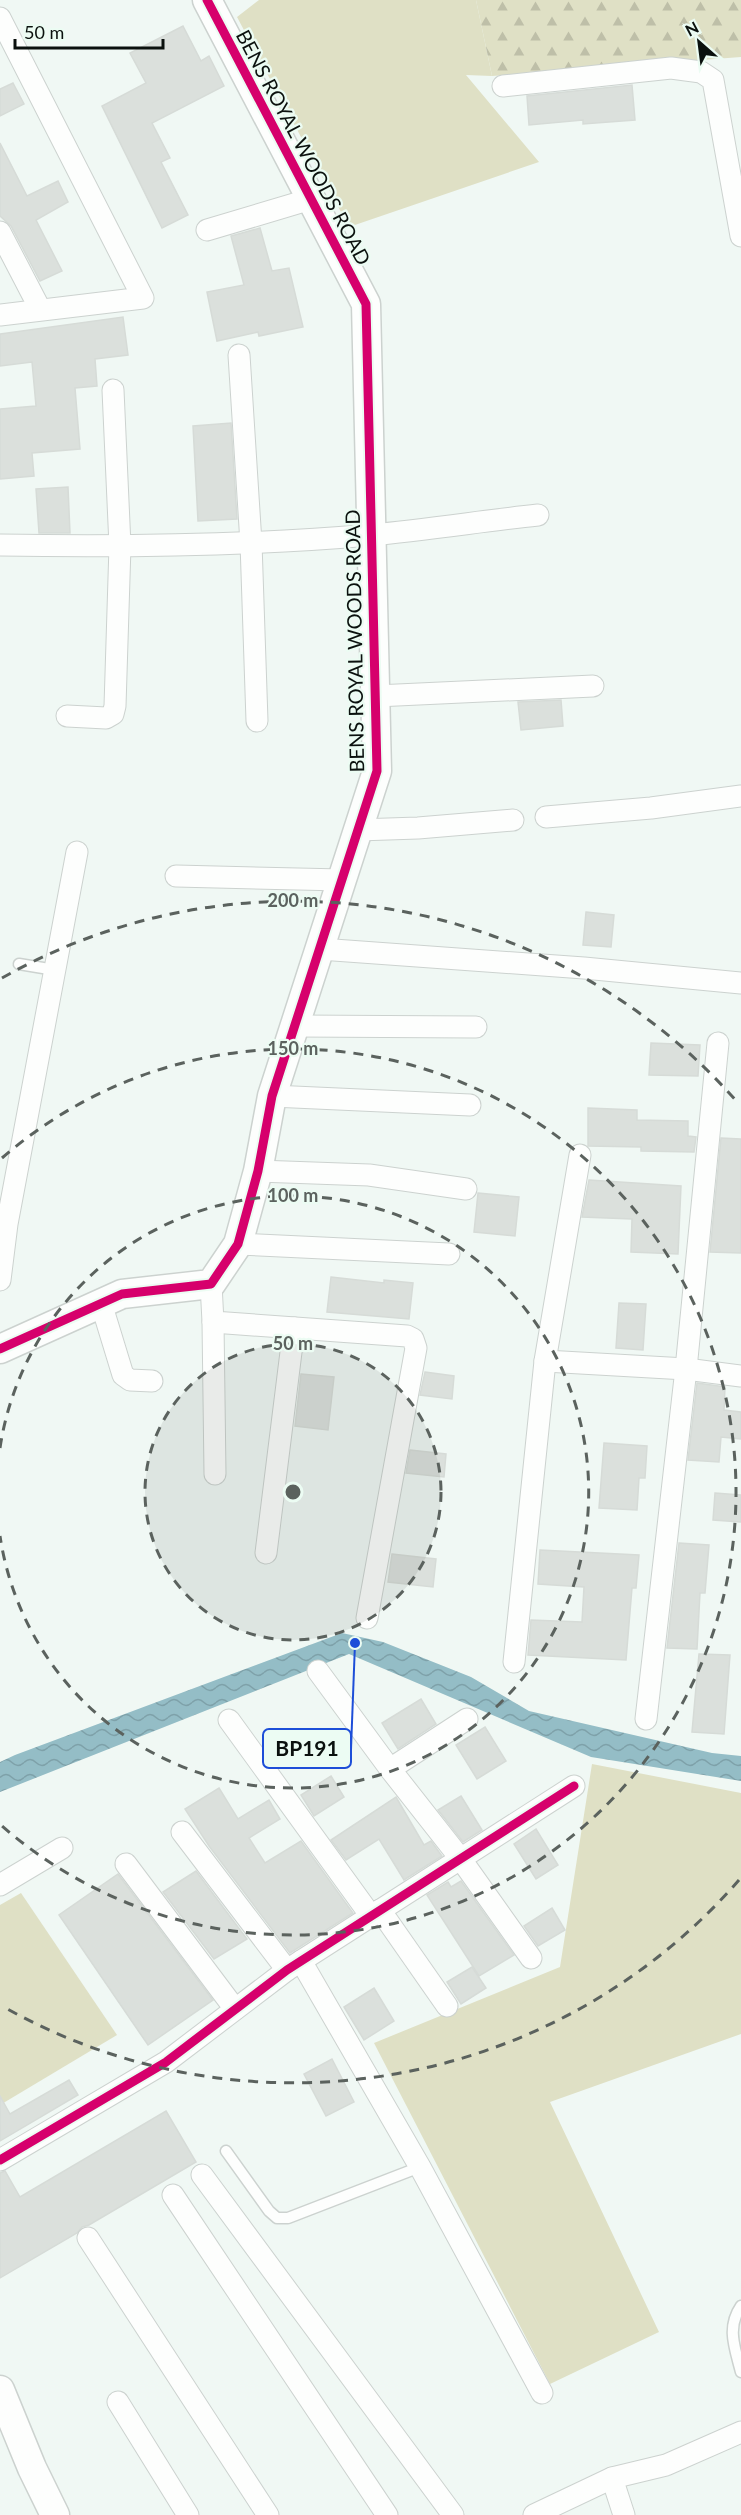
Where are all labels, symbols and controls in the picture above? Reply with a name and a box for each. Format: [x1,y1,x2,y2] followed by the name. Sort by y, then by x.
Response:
[15,12,164,50] scale bar
[669,12,729,72] north arrow
[682,17,702,40] text: N
[24,21,64,43] text: 50 m
[232,25,376,269] street label: BENS ROYAL WOODS ROAD
[340,509,368,773] street label: BENS ROYAL WOODS ROAD
[268,889,318,911] text: 200 m
[268,1037,318,1059] text: 150 m
[268,1184,318,1206] text: 100 m
[273,1332,313,1354] text: 50 m
[283,1482,303,1502] centre of rings
[263,1729,351,1768] callout: BP191
[275,1735,339,1760] text: BP191

